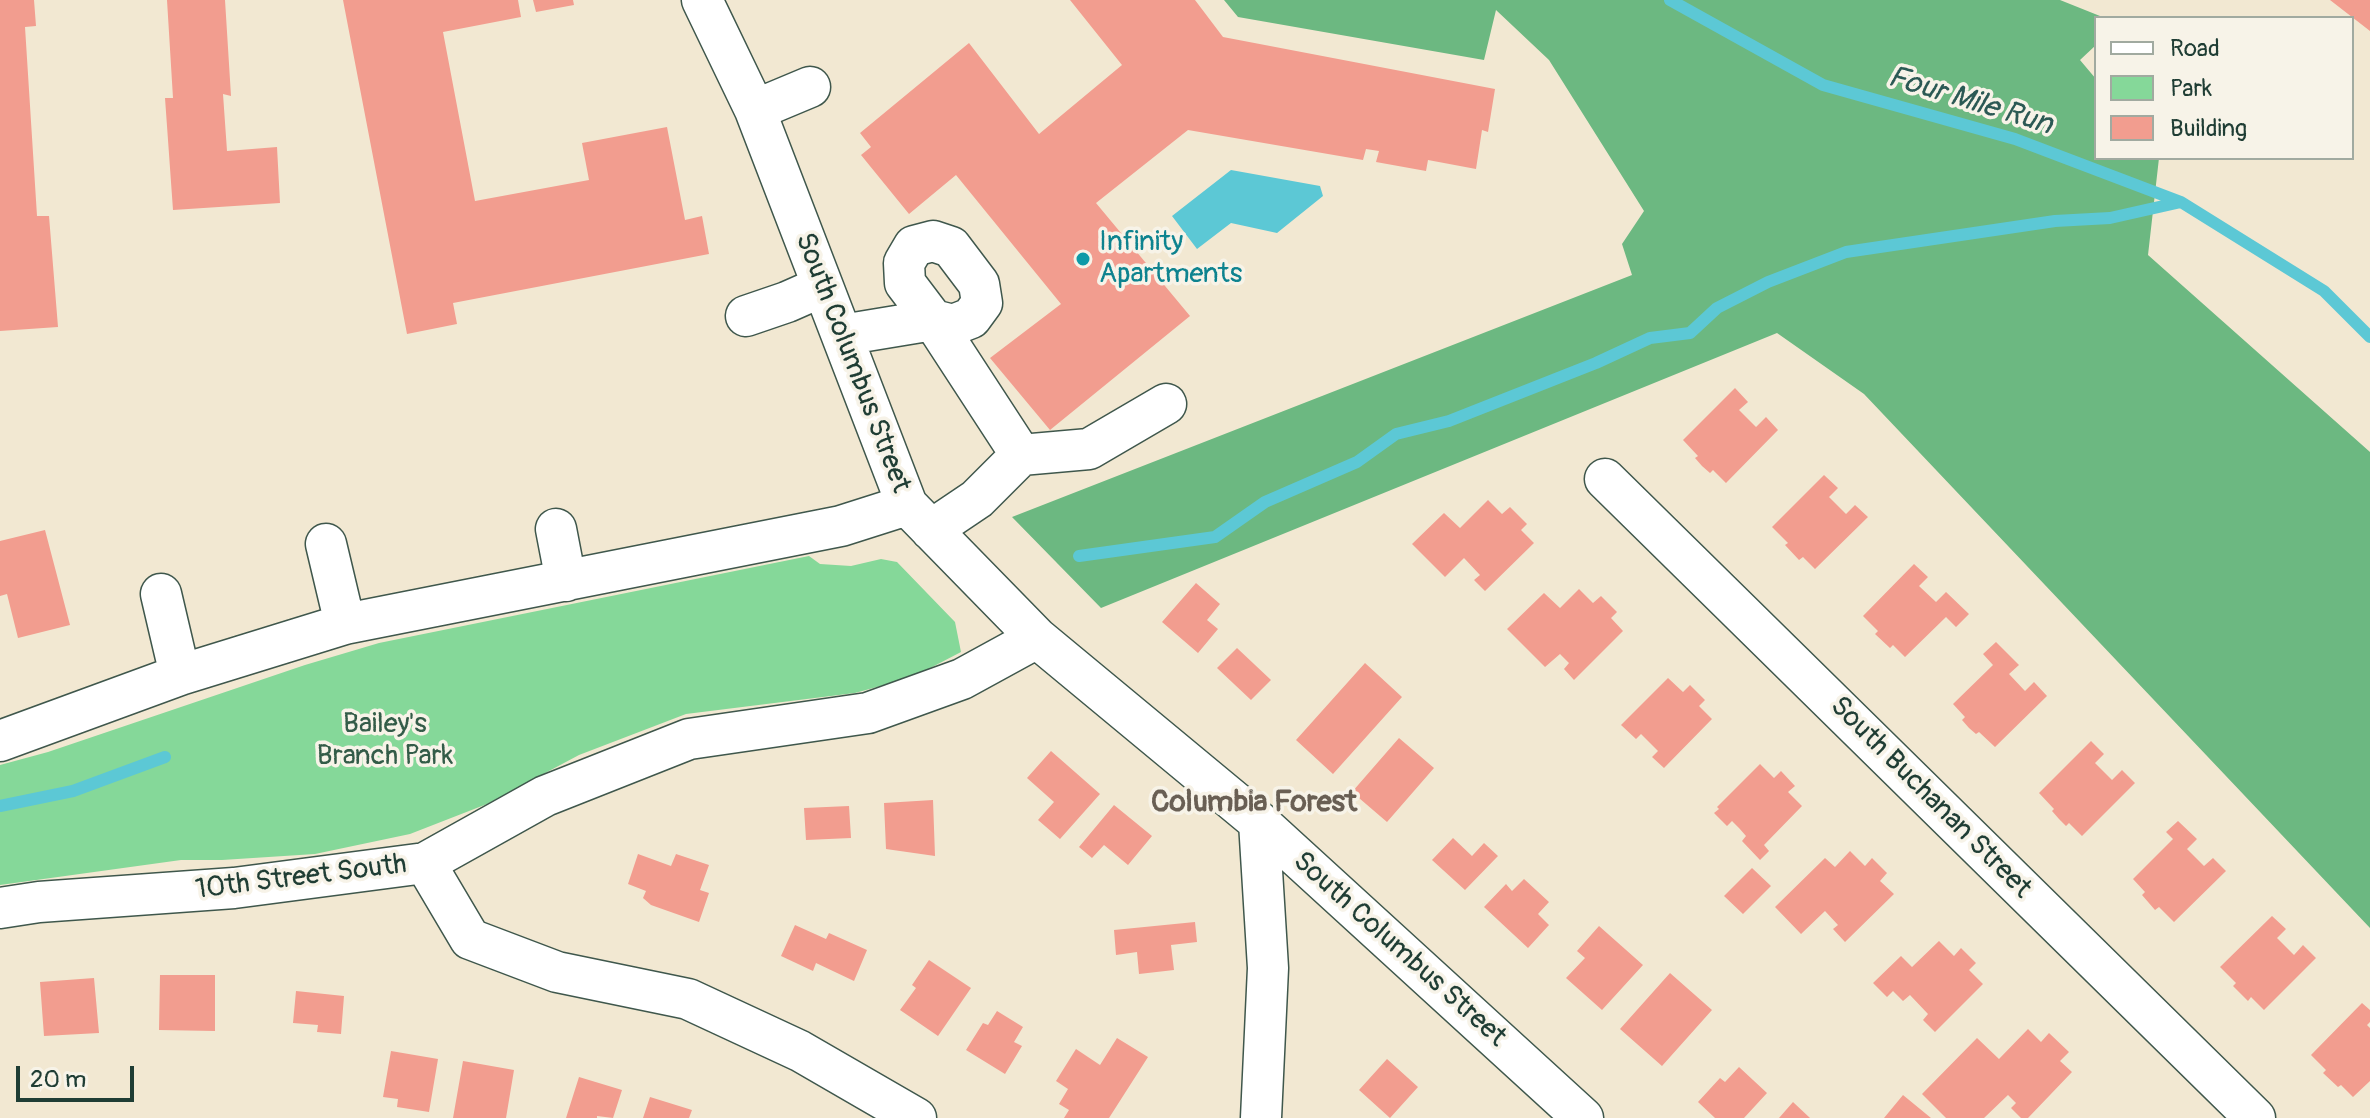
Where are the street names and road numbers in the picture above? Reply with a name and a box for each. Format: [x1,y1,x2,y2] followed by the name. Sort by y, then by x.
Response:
[787,228,917,498] street label: South Columbus Street
[1822,690,2038,906] street label: South Buchanan Street
[1285,845,1513,1055] street label: South Columbus Street
[194,848,408,908] street label: 10th Street South

